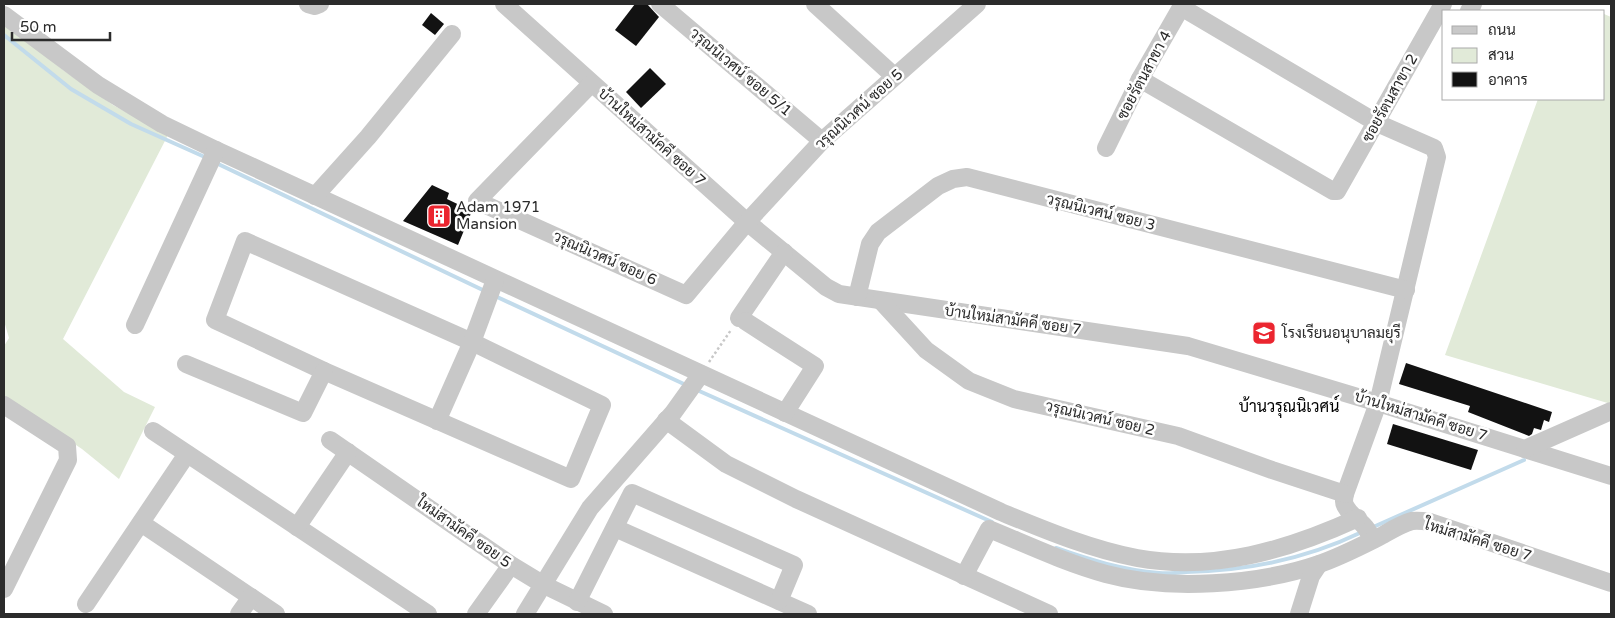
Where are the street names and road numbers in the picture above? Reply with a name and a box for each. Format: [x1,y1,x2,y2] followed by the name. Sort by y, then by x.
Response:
[685,23,796,121] street label: วรุณนิเวศน์ ซอย 5/1
[1113,27,1175,123] street label: ซอยรัตนสาขา 4
[1358,51,1422,145] street label: ซอยรัตนสาขา 2
[811,64,908,155] street label: วรุณนิเวศน์ ซอย 5
[595,83,710,190] street label: บ้านใหม่สามัคคี ซอย 7
[1044,189,1158,236] street label: วรุณนิเวศน์ ซอย 3
[549,226,660,291] street label: วรุณนิเวศน์ ซอย 6
[943,300,1083,339] street label: บ้านใหม่สามัคคี ซอย 7
[1352,386,1490,445] street label: บ้านใหม่สามัคคี ซอย 7
[1043,396,1157,441] street label: วรุณนิเวศน์ ซอย 2
[412,491,515,571] street label: ใหม่สามัคคี ซอย 5
[1421,514,1534,565] street label: ใหม่สามัคคี ซอย 7

